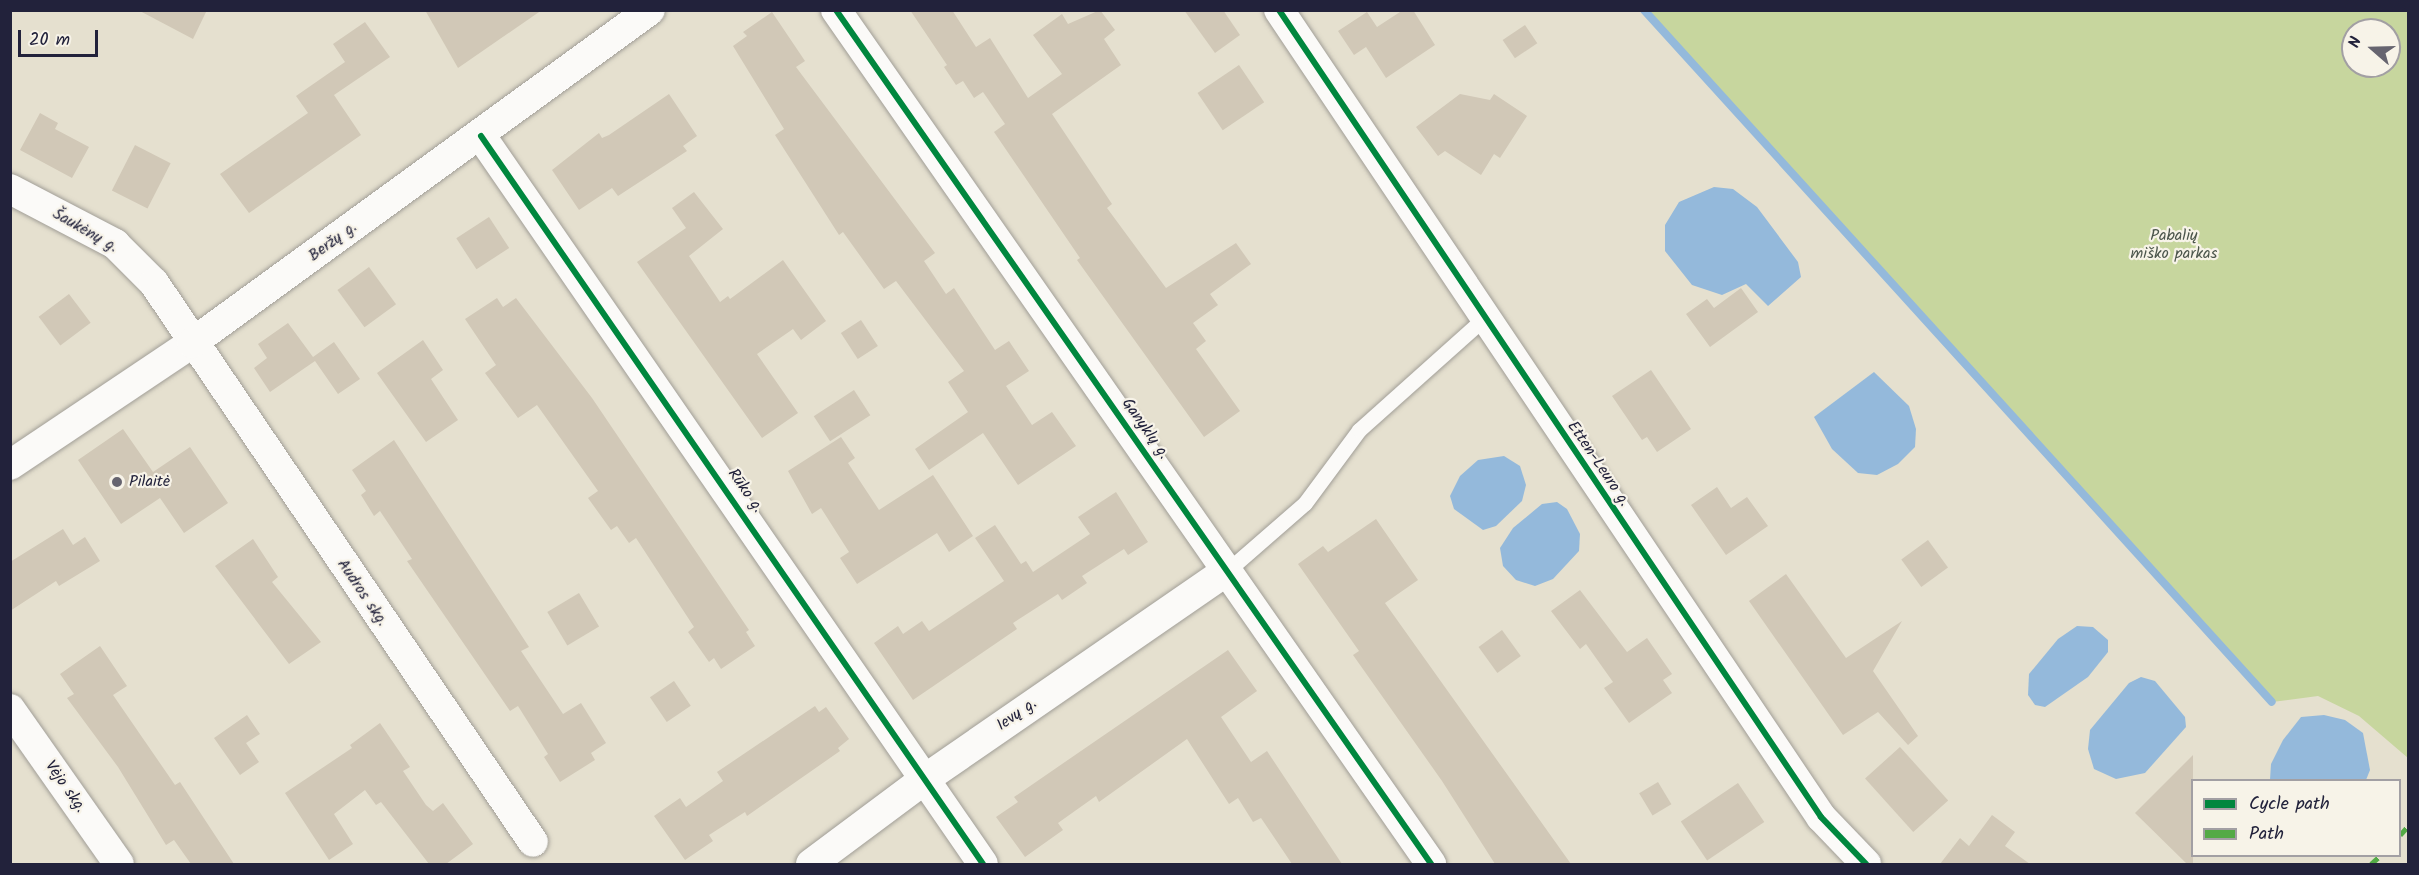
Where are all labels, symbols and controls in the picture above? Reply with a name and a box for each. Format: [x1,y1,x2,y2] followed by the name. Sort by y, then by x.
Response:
[21,18,100,56] scale bar
[2341,18,2401,78] north arrow
[29,26,70,55] text: 20 m
[2342,33,2369,51] text: N
[49,205,121,257] street label: Šaukėnų g.
[305,218,361,266] street label: Beržų g.
[2131,226,2217,264] park label: Pabalių miško parkas
[1117,395,1173,463] street label: Ganyklų g.
[1562,418,1634,510] street label: Etten-Leuro g.
[723,465,767,517] street label: Rūko g.
[129,472,170,492] place label: Pilaitė
[110,475,124,489] marker: Pilaitė
[333,556,391,630] street label: Audros skg.
[993,694,1041,736] street label: Ievų g.
[40,757,90,817] street label: Vėjo skg.
[2191,779,2401,857] legend
[2249,790,2330,819] text: Cycle path
[2249,820,2284,849] text: Path

